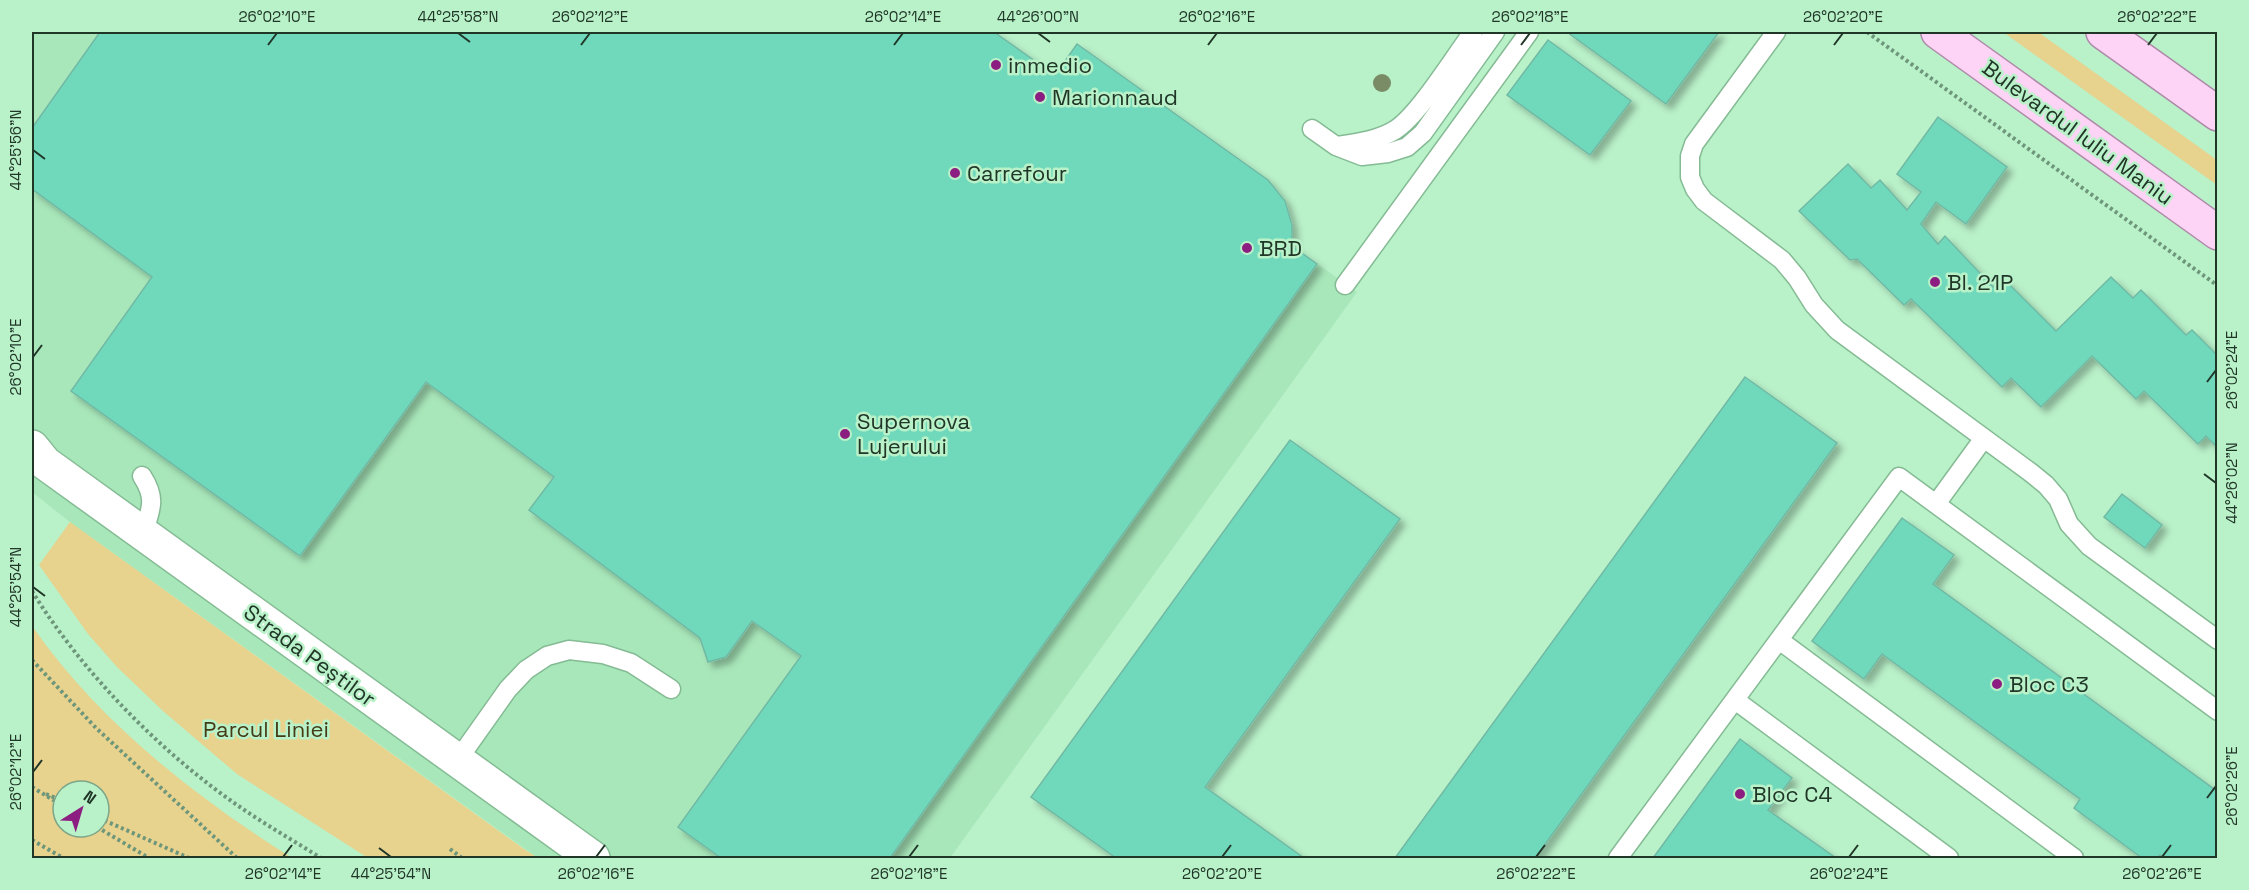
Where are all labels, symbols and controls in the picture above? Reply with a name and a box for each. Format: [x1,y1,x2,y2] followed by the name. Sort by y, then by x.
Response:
[238,7,316,26] text: 26°02'10"E
[418,7,498,26] text: 44°25'58"N
[552,7,628,26] text: 26°02'12"E
[865,7,941,26] text: 26°02'14"E
[997,7,1079,26] text: 44°26'00"N
[1179,7,1255,26] text: 26°02'16"E
[1492,7,1568,26] text: 26°02'18"E
[1803,7,1883,26] text: 26°02'20"E
[2117,7,2197,26] text: 26°02'22"E
[1008,51,1092,79] place label: inmedio
[1977,53,2179,211] street label: Bulevardul Iuliu Maniu
[989,58,1003,72] marker: inmedio
[1052,83,1178,111] place label: Marionnaud
[1033,90,1047,104] marker: Marionnaud
[6,110,25,190] text: 44°25'56"N
[967,159,1067,187] place label: Carrefour
[948,166,962,180] marker: Carrefour
[1259,234,1302,262] place label: BRD
[1240,241,1254,255] marker: BRD
[1947,268,2013,296] place label: Bl. 21P
[1928,275,1942,289] marker: Bl. 21P
[6,318,25,396] text: 26°02'10"E
[2222,331,2241,409] text: 26°02'24"E
[857,407,971,460] place label: Supernova Lujerului
[838,427,852,441] marker: Supernova Lujerului
[2222,442,2241,524] text: 44°26'02"N
[6,547,25,627] text: 44°25'54"N
[239,598,381,712] street label: Strada Peștilor
[2009,670,2089,698] place label: Bloc C3
[1990,677,2004,691] marker: Bloc C3
[203,715,329,743] park label: Parcul Liniei
[6,734,25,810] text: 26°02'12"E
[2222,746,2241,826] text: 26°02'26"E
[51,779,111,839] north arrow
[1752,780,1832,808] place label: Bloc C4
[79,786,100,809] text: N
[1733,787,1747,801] marker: Bloc C4
[245,864,321,883] text: 26°02'14"E
[351,864,431,883] text: 44°25'54"N
[558,864,634,883] text: 26°02'16"E
[871,864,947,883] text: 26°02'18"E
[1182,864,1262,883] text: 26°02'20"E
[1496,864,1576,883] text: 26°02'22"E
[1810,864,1888,883] text: 26°02'24"E
[2122,864,2202,883] text: 26°02'26"E

